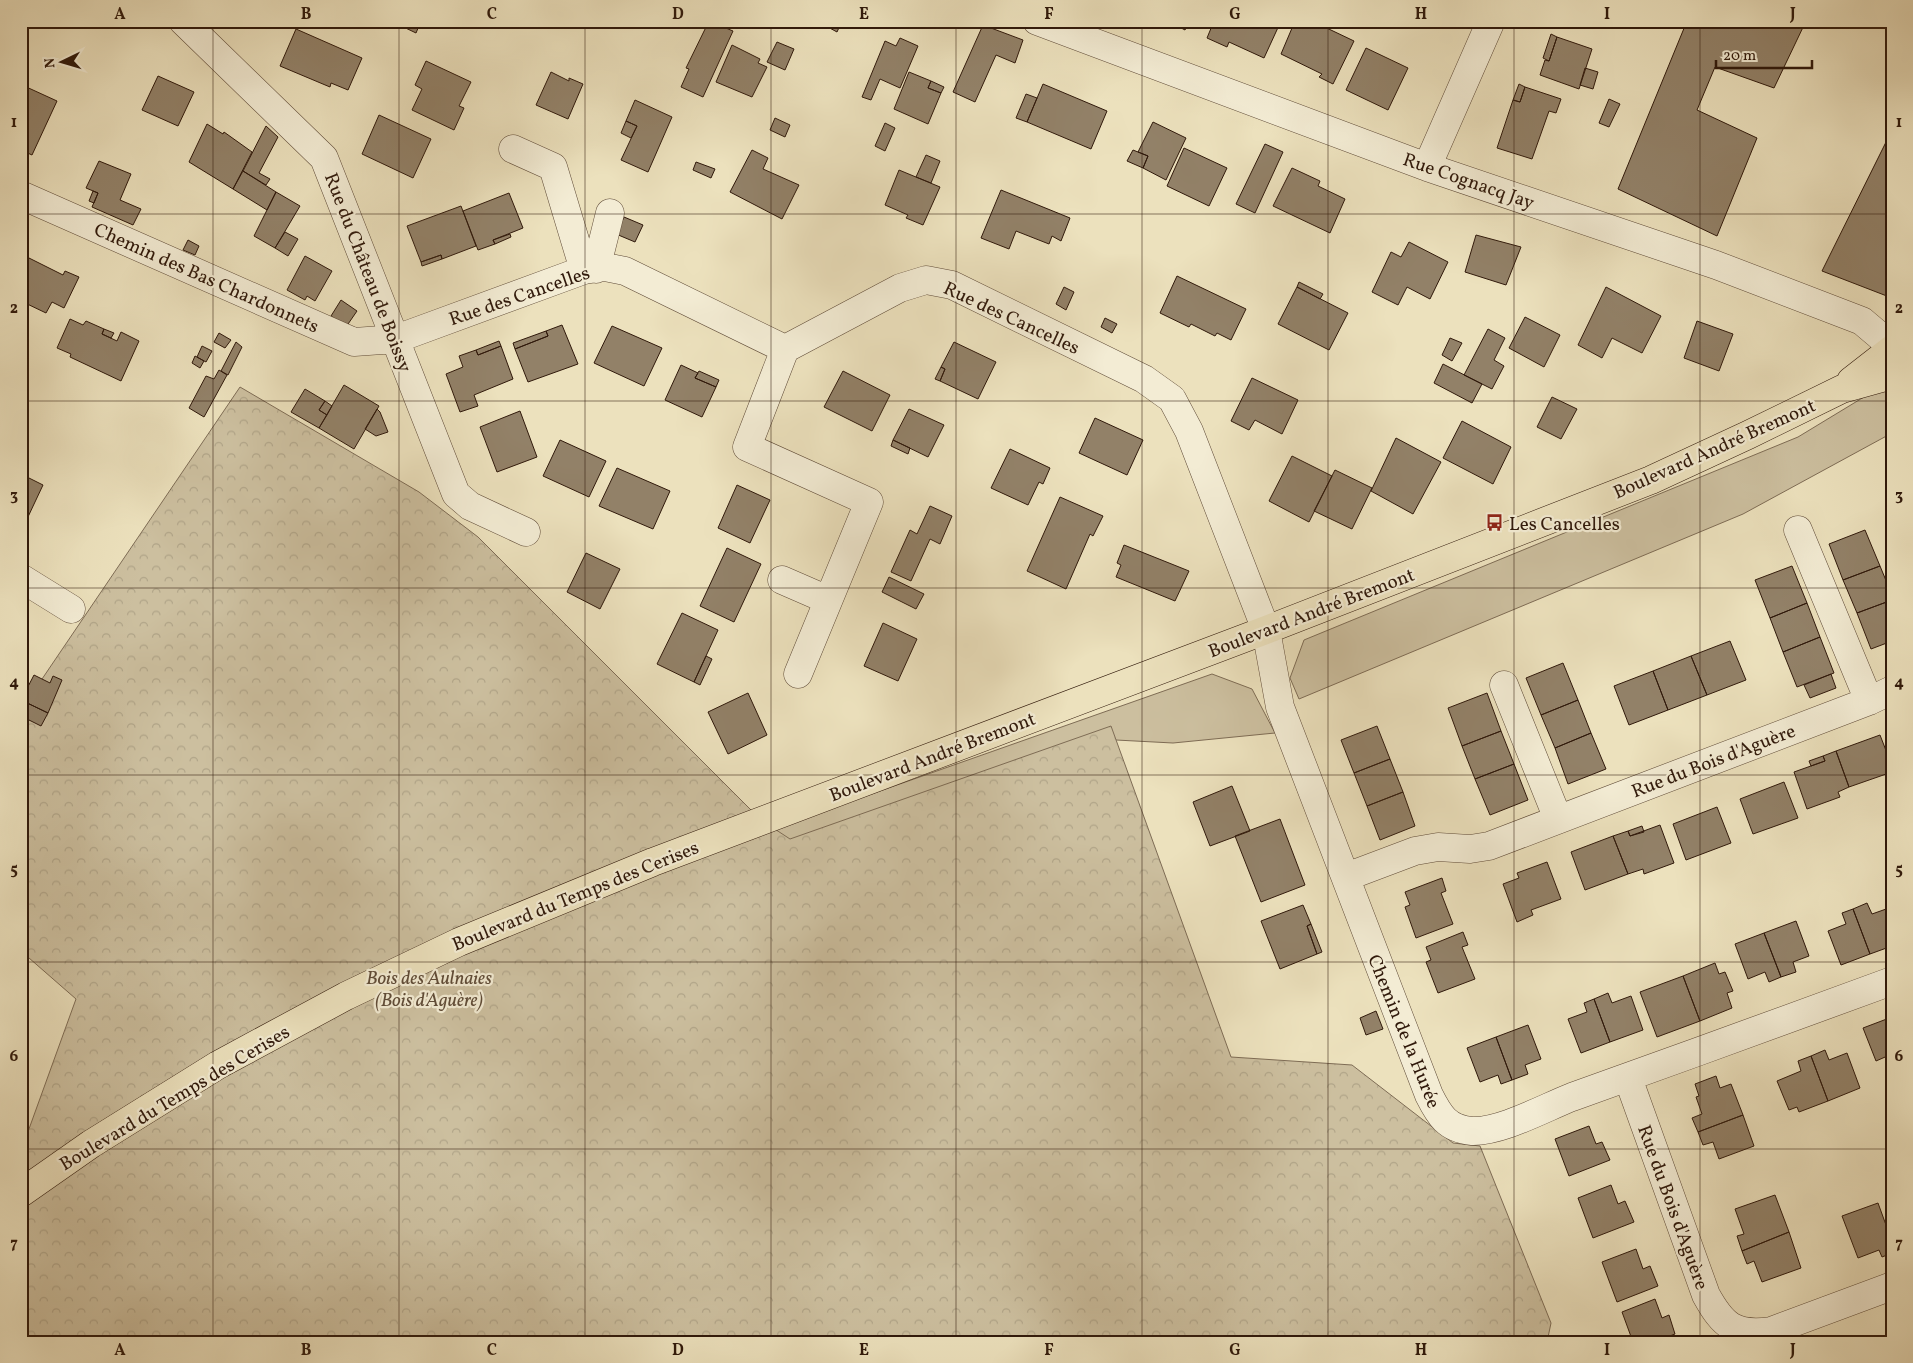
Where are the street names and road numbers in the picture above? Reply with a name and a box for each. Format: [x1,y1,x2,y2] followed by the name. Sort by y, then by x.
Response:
[1399,147,1538,217] street label: Rue Cognacq Jay
[317,169,417,376] street label: Rue du Château de Boissy
[90,217,323,340] street label: Chemin des Bas Chardonnets
[446,261,594,333] street label: Rue des Cancelles
[939,276,1083,362] street label: Rue des Cancelles
[1609,393,1820,506] street label: Boulevard André Bremont
[1205,562,1419,665] street label: Boulevard André Bremont
[826,706,1040,809] street label: Boulevard André Bremont
[1628,719,1799,805] street label: Rue du Bois d'Aguère
[448,835,703,958] street label: Boulevard du Temps des Cerises
[1360,951,1446,1113] street label: Chemin de la Hurée
[55,1020,295,1178] street label: Boulevard du Temps des Cerises
[1630,1122,1714,1294] street label: Rue du Bois d'Aguère

